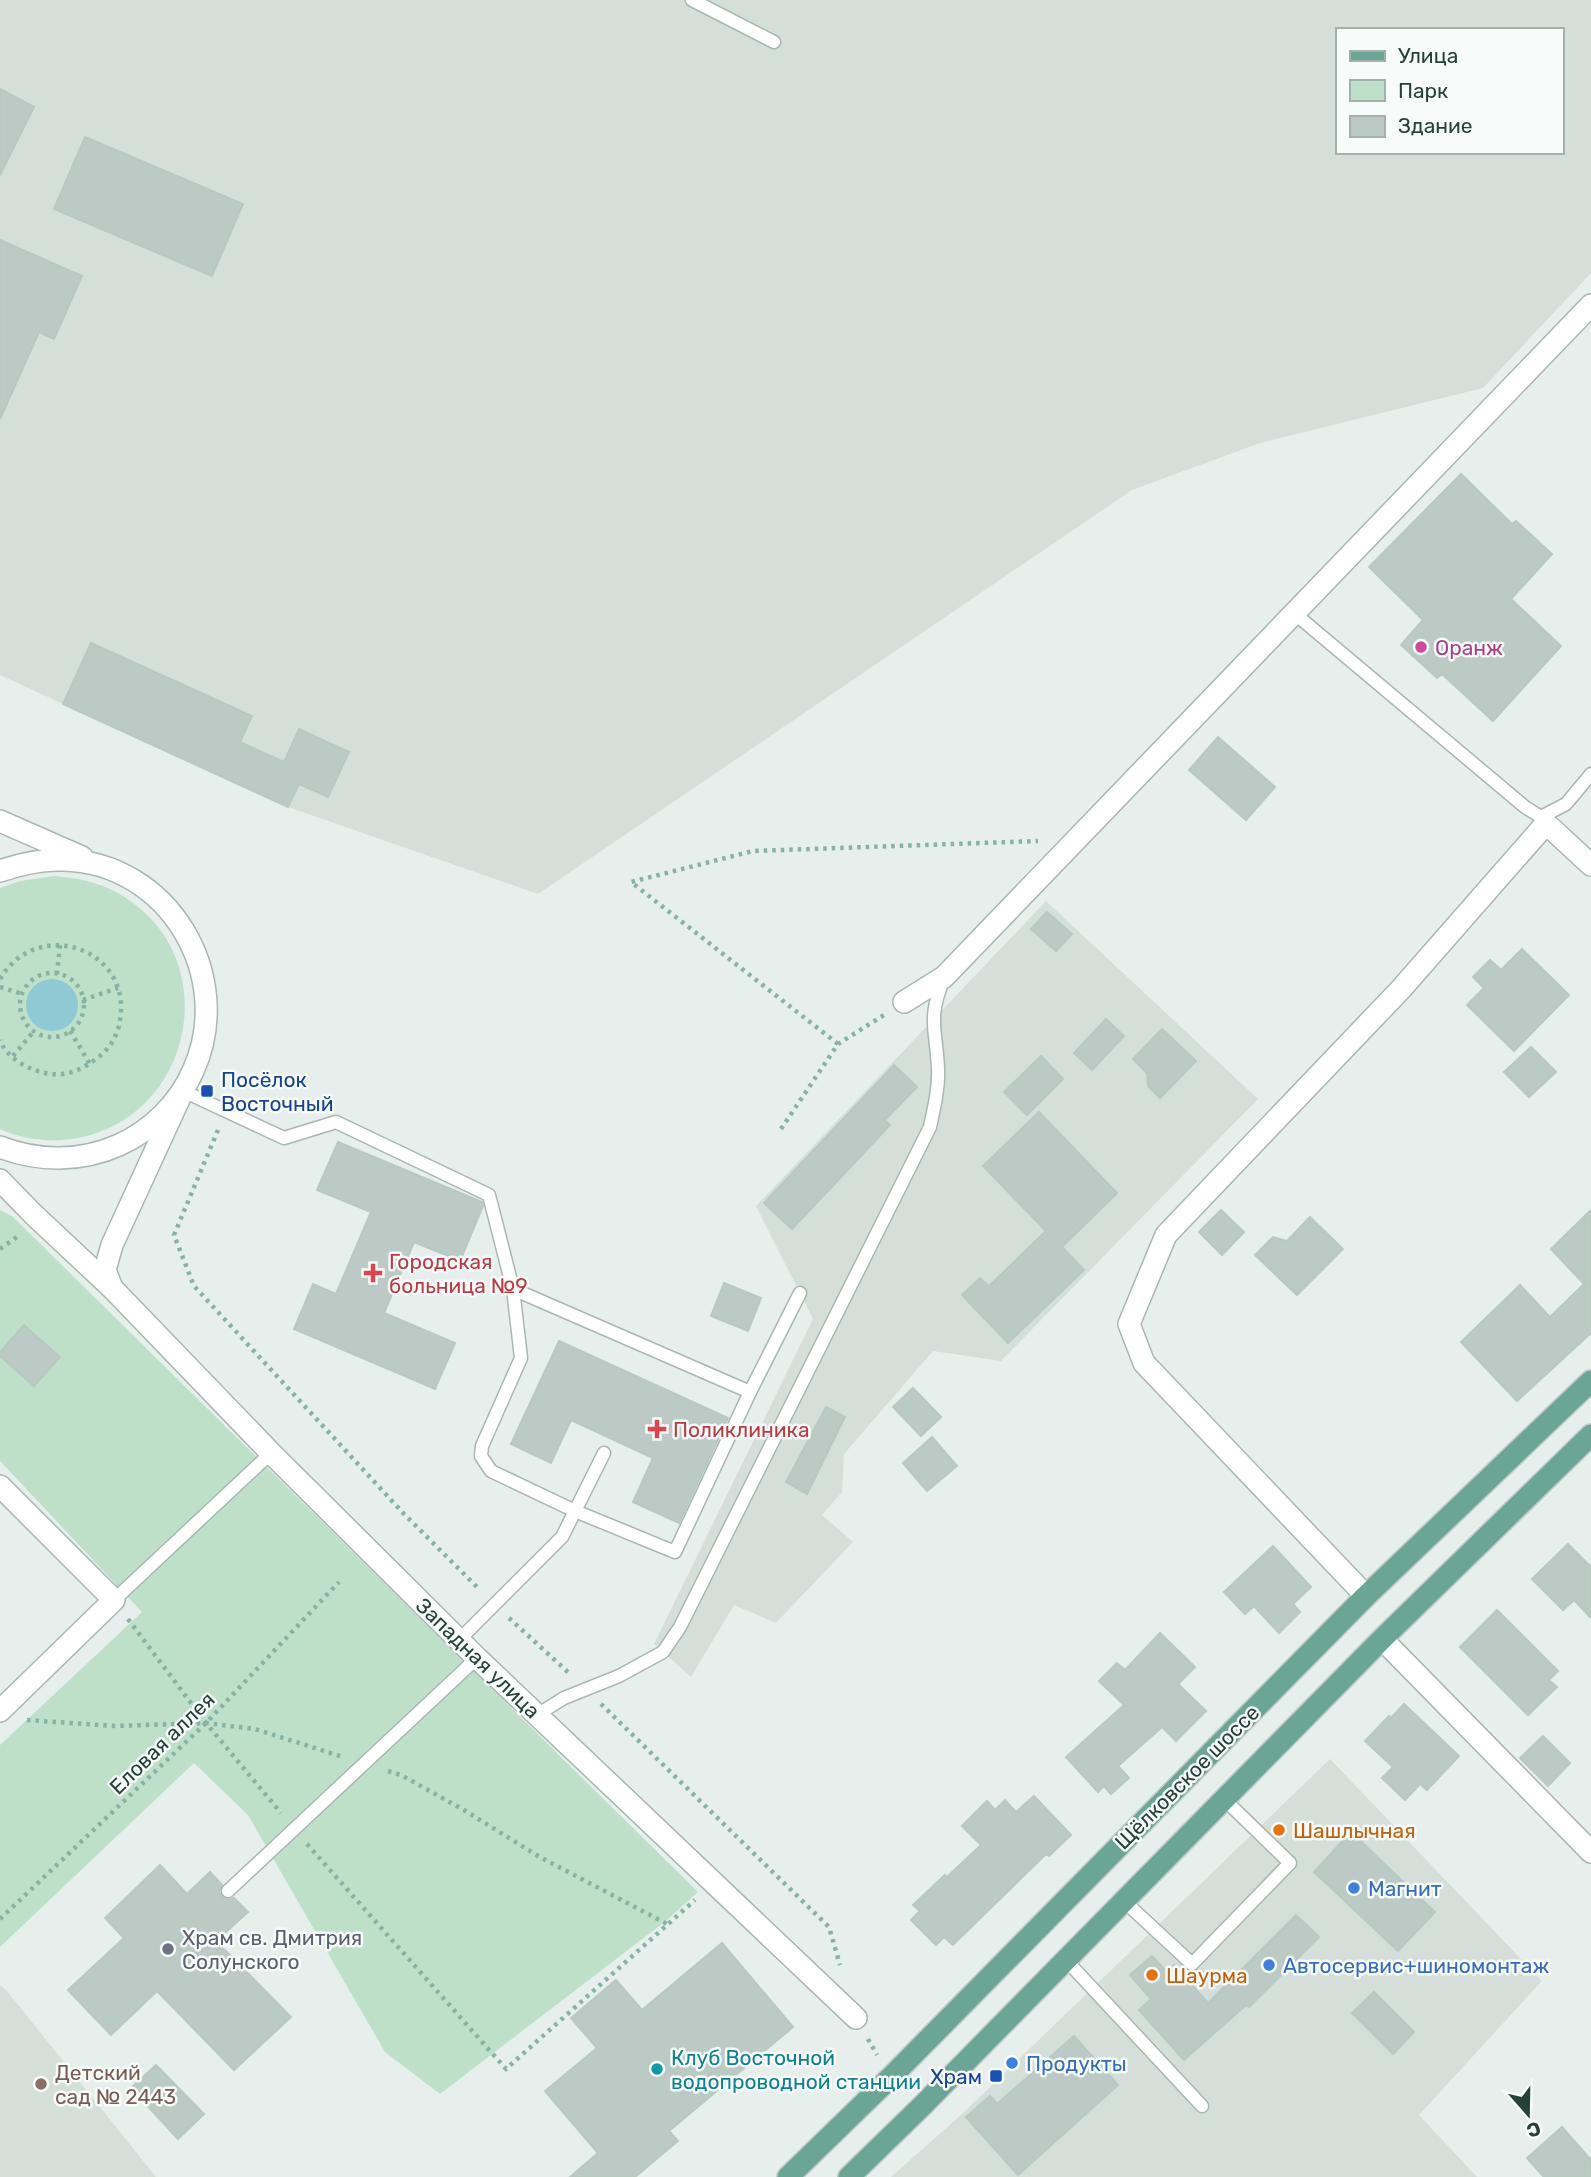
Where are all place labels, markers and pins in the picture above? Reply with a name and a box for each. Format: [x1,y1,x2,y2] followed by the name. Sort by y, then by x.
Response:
[1435,635,1503,660] place label: Оранж
[1413,639,1429,655] marker: Оранж
[221,1067,333,1116] place label: Посёлок Восточный
[199,1083,215,1099] marker: Посёлок Восточный
[389,1249,528,1298] place label: Городская больница №9
[363,1263,383,1283] marker: Городская больница №9
[673,1417,809,1442] place label: Поликлиника
[647,1419,667,1439] marker: Поликлиника
[1293,1818,1416,1843] place label: Шашлычная
[1271,1822,1287,1838] marker: Шашлычная
[1368,1876,1442,1901] place label: Магнит
[1346,1880,1362,1896] marker: Магнит
[182,1925,362,1974] place label: Храм св. Дмитрия Солунского
[160,1941,176,1957] marker: Храм св. Дмитрия Солунского
[1283,1953,1549,1978] place label: Автосервис+шиномонтаж
[1261,1957,1277,1973] marker: Автосервис+шиномонтаж
[1166,1963,1248,1988] place label: Шаурма
[1144,1967,1160,1983] marker: Шаурма
[671,2045,921,2094] place label: Клуб Восточной водопроводной станции
[1026,2051,1127,2076] place label: Продукты
[1004,2055,1020,2071] marker: Продукты
[55,2060,176,2109] place label: Детский сад № 2443
[649,2061,665,2077] marker: Клуб Восточной водопроводной станции
[930,2064,982,2089] place label: Храм
[988,2068,1004,2084] marker: Храм
[33,2076,49,2092] marker: Детский сад № 2443

